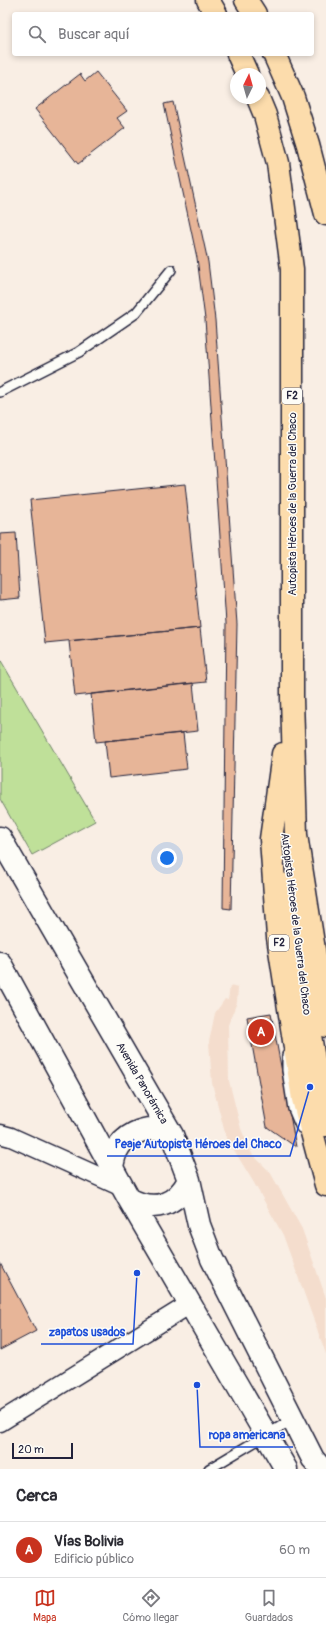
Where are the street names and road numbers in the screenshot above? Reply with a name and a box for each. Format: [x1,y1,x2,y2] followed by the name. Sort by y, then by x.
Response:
[282,388,302,404] road number: F2
[286,412,299,596] street label: Autopista Héroes de la Guerra del Chaco
[278,832,314,1016] street label: Autopista Héroes de la Guerra del Chaco
[269,935,289,951] road number: F2
[113,1040,171,1126] street label: Avenida Panorámica

